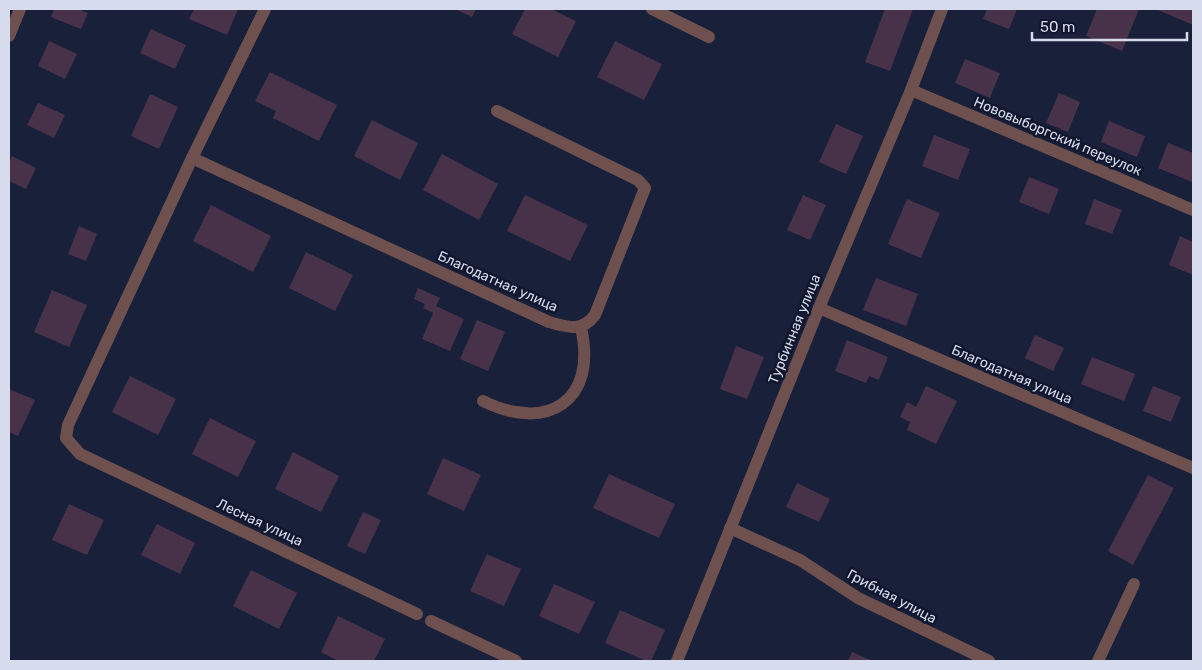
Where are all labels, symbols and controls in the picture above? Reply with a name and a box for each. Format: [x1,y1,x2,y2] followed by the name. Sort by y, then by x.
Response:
[1032,10,1187,42] scale bar
[1040,18,1075,36] text: 50 m
[971,93,1145,180] street label: Нововыборгский переулок
[435,247,560,316] street label: Благодатная улица
[765,272,824,387] street label: Турбинная улица
[949,341,1075,408] street label: Благодатная улица
[214,495,306,550] street label: Лесная улица
[844,566,939,627] street label: Грибная улица

